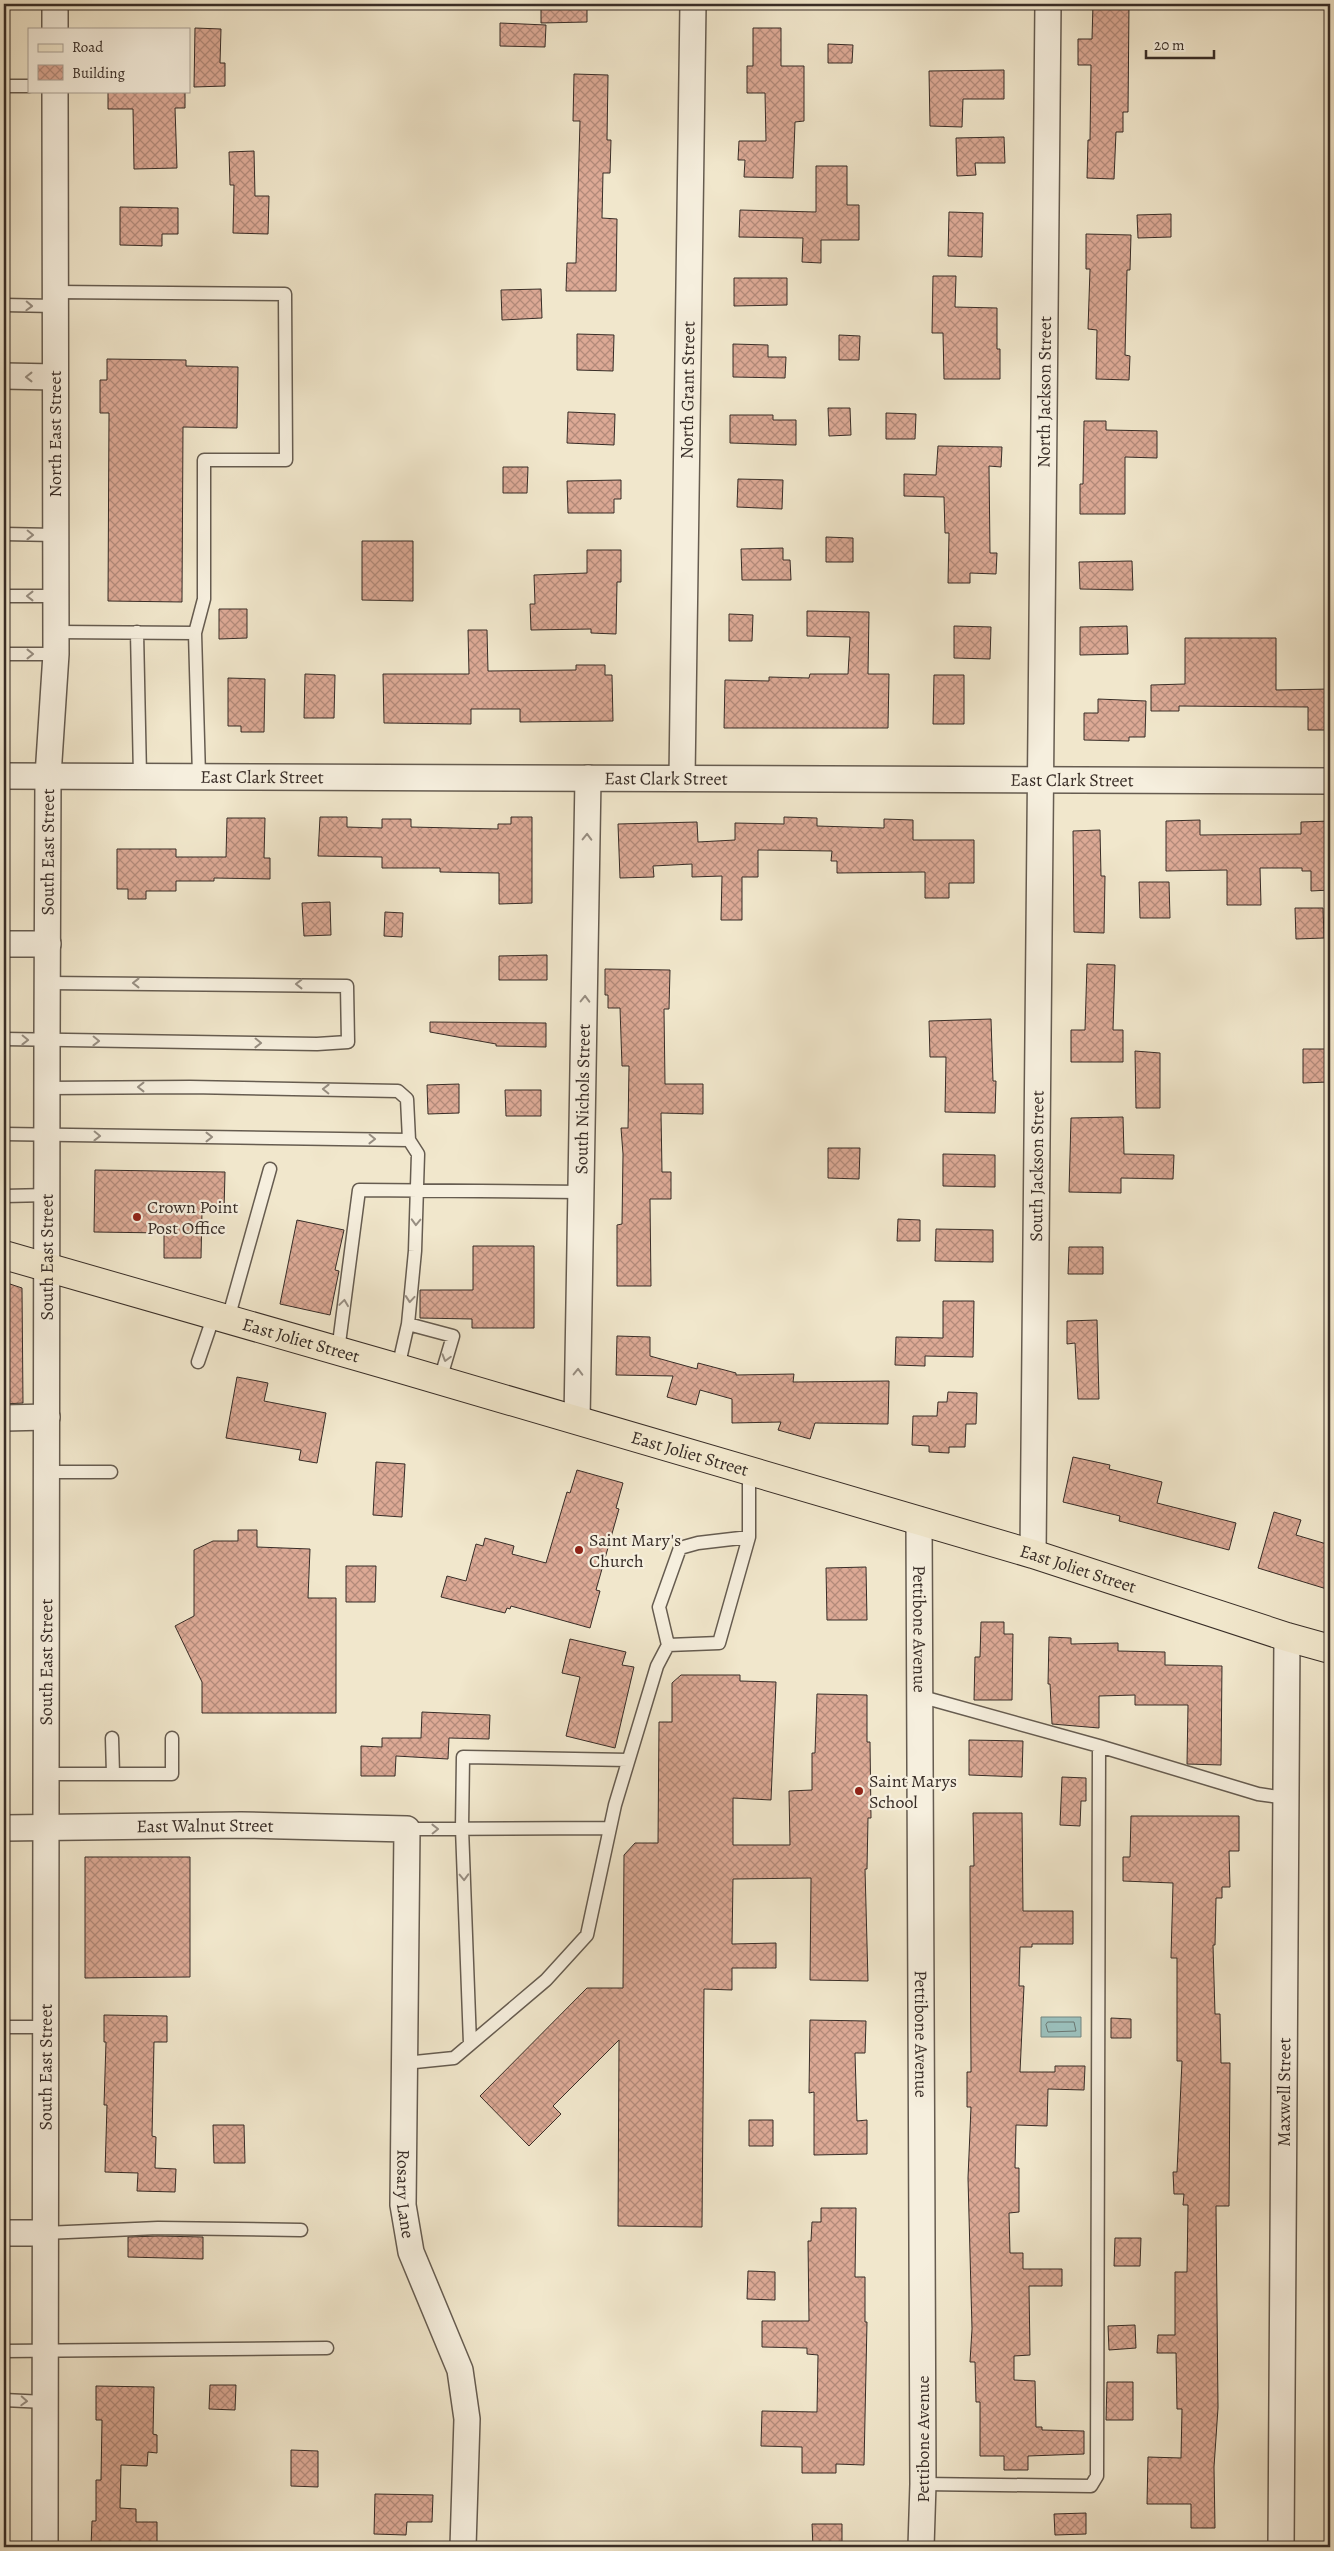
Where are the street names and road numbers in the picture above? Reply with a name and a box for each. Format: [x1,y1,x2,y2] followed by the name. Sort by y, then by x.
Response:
[1032,316,1057,468] street label: North Jackson Street
[675,321,700,459] street label: North Grant Street
[43,370,67,498] street label: North East Street
[200,765,324,789] street label: East Clark Street
[604,766,728,791] street label: East Clark Street
[1010,768,1134,792] street label: East Clark Street
[35,788,60,915] street label: South East Street
[569,1023,596,1175] street label: South Nichols Street
[1024,1090,1049,1242] street label: South Jackson Street
[35,1194,59,1320] street label: South East Street
[240,1312,363,1368] street label: East Joliet Street
[628,1425,751,1482] street label: East Joliet Street
[1017,1539,1139,1599] street label: East Joliet Street
[907,1565,932,1693] street label: Pettibone Avenue
[34,1599,58,1725] street label: South East Street
[136,1813,274,1838] street label: East Walnut Street
[909,1970,933,2098] street label: Pettibone Avenue
[34,2004,58,2130] street label: South East Street
[1272,2037,1296,2147] street label: Maxwell Street
[391,2149,420,2240] street label: Rosary Lane
[911,2375,935,2503] street label: Pettibone Avenue

